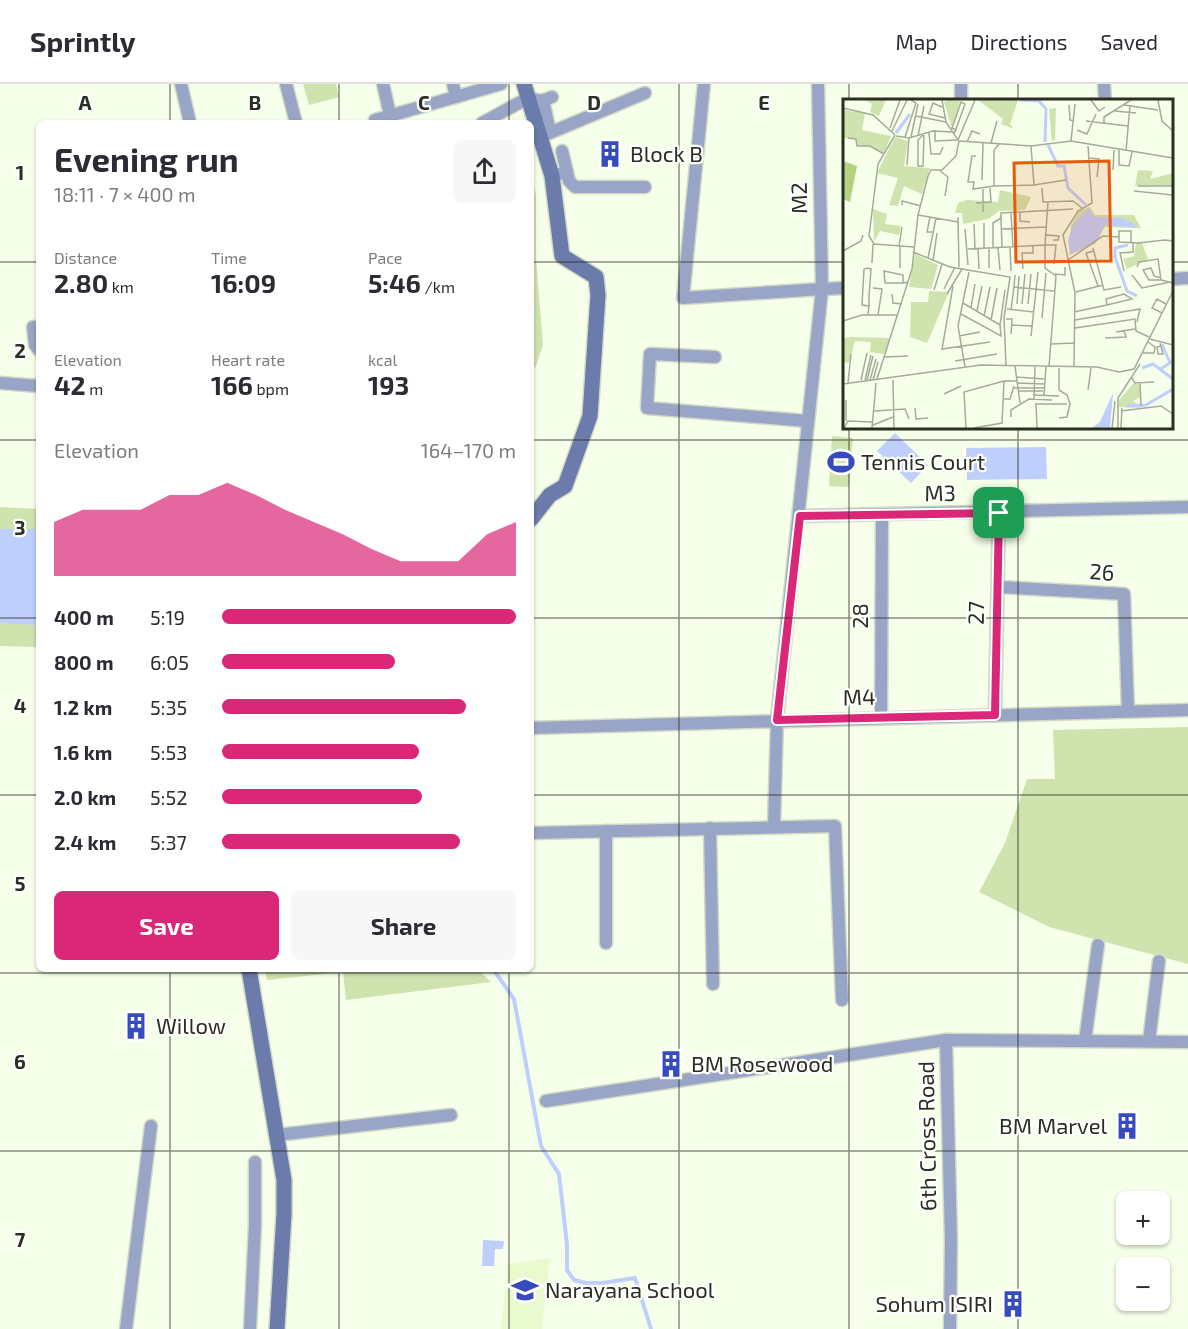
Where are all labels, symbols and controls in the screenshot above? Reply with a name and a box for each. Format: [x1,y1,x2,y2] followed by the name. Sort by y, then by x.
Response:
[30,24,136,58] text: Sprintly
[895,29,938,54] text: Map
[971,29,1067,54] text: Directions
[1100,29,1158,54] text: Saved
[78,90,92,114] text: A
[249,90,261,114] text: B
[418,90,430,114] text: C
[587,90,601,114] text: D
[758,90,770,114] text: E
[843,99,1173,429] inset map
[54,139,239,179] text: Evening run
[595,139,625,169] building icon: Block B
[453,140,516,203] button: share
[630,140,703,166] place label: Block B
[16,160,24,184] text: 1
[54,182,196,206] text: 18:11 · 7 × 400 m
[785,182,811,214] street label: M2
[54,248,117,267] text: Distance
[211,248,247,267] text: Time
[368,248,402,267] text: Pace
[54,267,108,298] text: 2.80
[211,267,276,298] text: 16:09
[368,267,421,298] text: 5:46
[108,277,134,296] text: km
[421,277,455,296] text: /km
[14,338,26,362] text: 2
[54,350,122,369] text: Elevation
[211,350,285,369] text: Heart rate
[368,350,397,369] text: kcal
[54,369,86,400] text: 42
[211,369,253,400] text: 166
[368,369,409,400] text: 193
[86,379,103,398] text: m
[253,379,289,398] text: bpm
[54,438,139,462] text: Elevation
[421,438,516,462] text: 164–170 m
[826,447,856,477] sports icon: Tennis Court
[861,448,985,474] place label: Tennis Court
[924,479,956,505] street label: M3
[973,487,1024,538] pin
[982,496,1015,529] icon: arrive
[14,515,26,539] text: 3
[1089,557,1115,585] street label: 26
[962,601,988,625] street label: 27
[846,603,872,629] street label: 28
[54,605,114,629] text: 400 m
[150,605,185,629] text: 5:19
[54,650,114,674] text: 800 m
[150,650,189,674] text: 6:05
[842,682,876,710] street label: M4
[14,693,27,717] text: 4
[54,695,112,719] text: 1.2 km
[150,695,187,719] text: 5:35
[54,740,112,764] text: 1.6 km
[150,740,187,764] text: 5:53
[54,785,116,809] text: 2.0 km
[150,785,187,809] text: 5:52
[54,830,116,854] text: 2.4 km
[150,830,187,854] text: 5:37
[14,871,26,895] text: 5
[54,891,279,960] button: Save
[291,891,516,960] button: Share
[121,1011,151,1041] building icon: Willow
[156,1012,226,1038] place label: Willow
[14,1049,26,1073] text: 6
[656,1049,686,1079] building icon: BM Rosewood
[691,1050,833,1076] place label: BM Rosewood
[912,1061,940,1211] street label: 6th Cross Road
[1112,1111,1142,1141] building icon: BM Marvel
[999,1112,1107,1138] place label: BM Marvel
[1116,1191,1170,1311] map controls
[1116,1191,1170,1245] button: +
[15,1227,26,1251] text: 7
[1116,1257,1170,1311] button: −
[510,1275,540,1305] school or university icon: Narayana School
[545,1276,715,1302] place label: Narayana School
[998,1289,1028,1319] building icon: Sohum ISIRI
[875,1290,993,1316] place label: Sohum ISIRI

